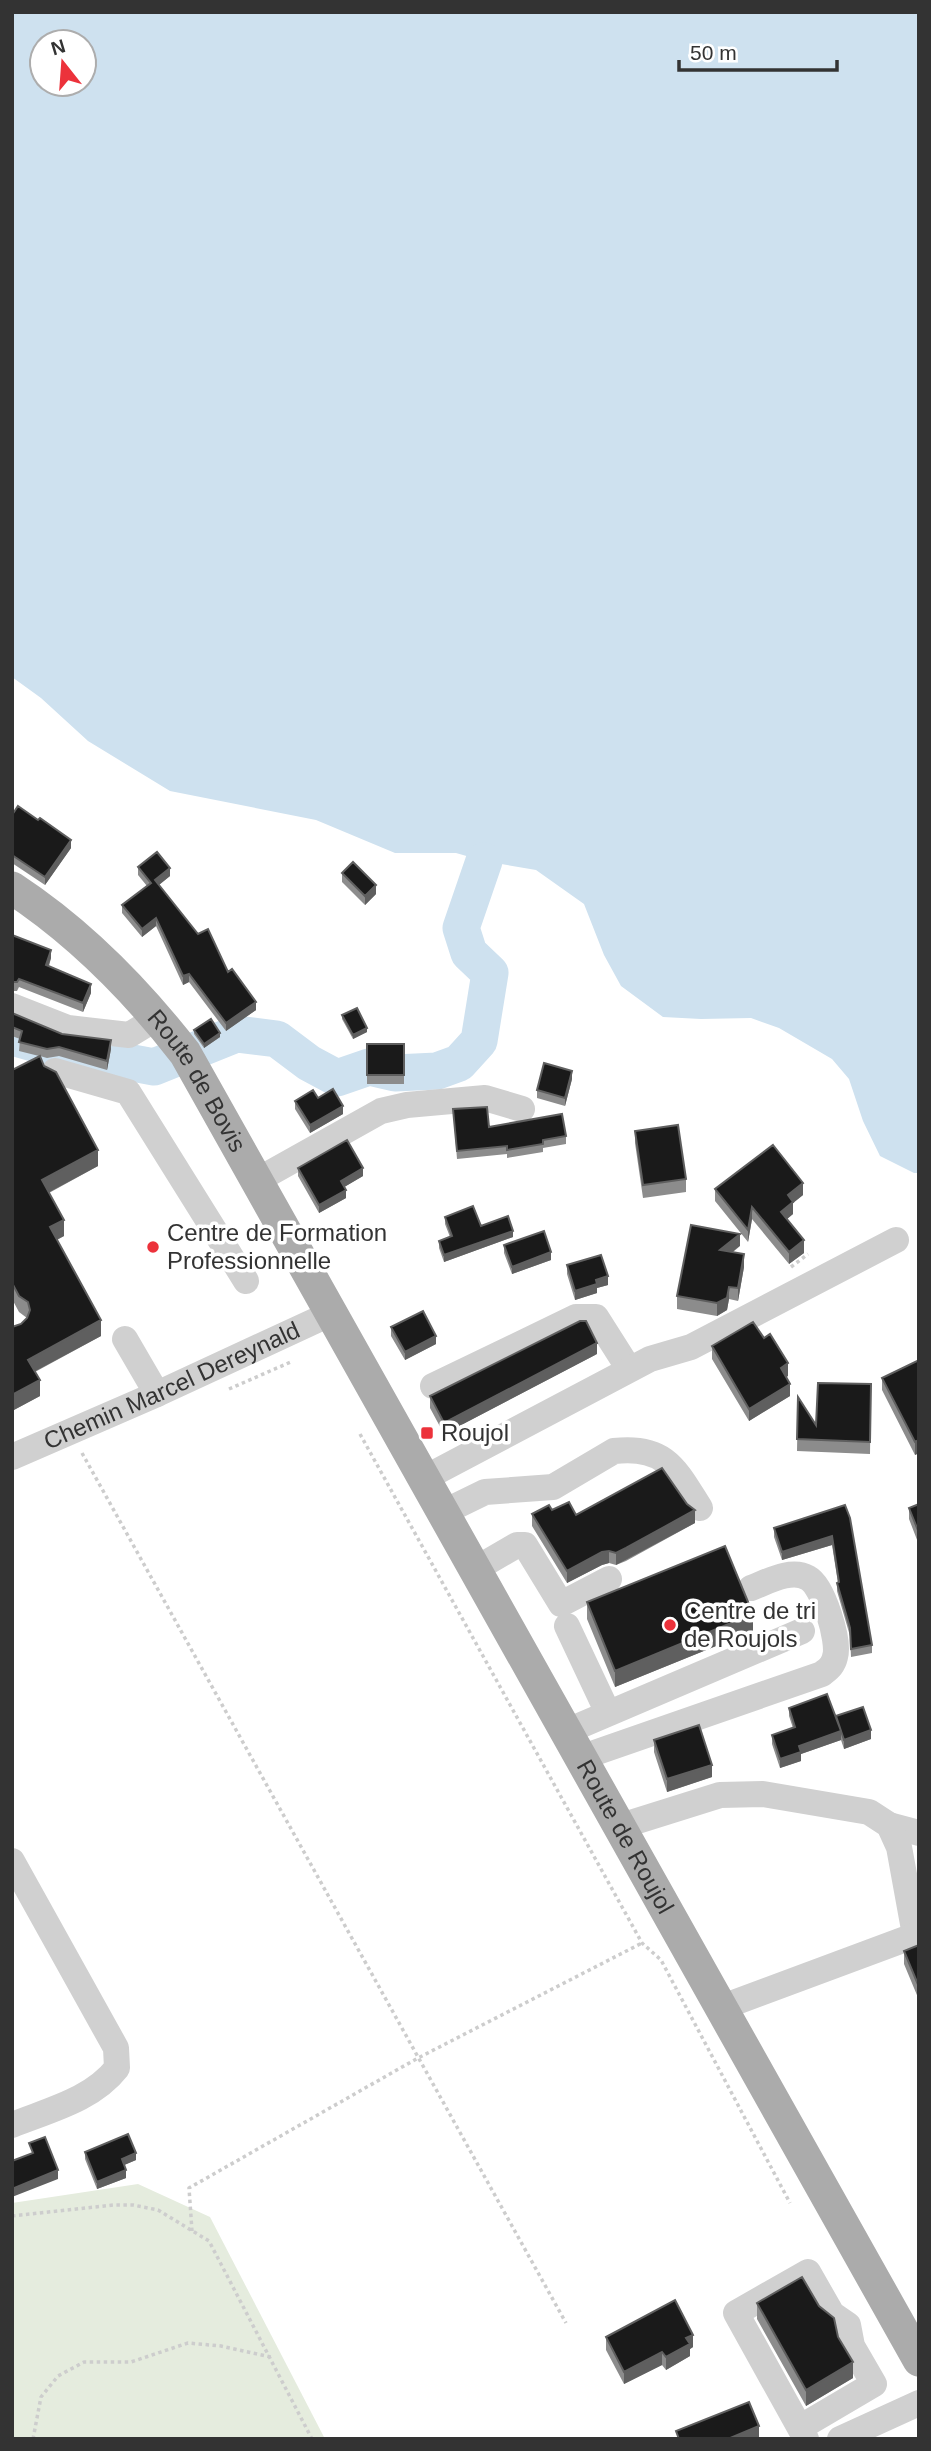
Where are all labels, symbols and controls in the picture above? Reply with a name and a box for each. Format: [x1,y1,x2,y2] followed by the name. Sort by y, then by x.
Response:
[28,28,98,98] north arrow
[679,28,836,72] scale bar
[49,35,68,59] text: N
[690,41,737,64] text: 50 m
[142,1004,252,1156] street label: Route de Bovis
[167,1219,387,1274] place label: Centre de Formation Professionnelle
[145,1239,161,1255] marker: Centre de Formation Professionnelle
[40,1316,304,1455] street label: Chemin Marcel Dereynald
[441,1419,509,1446] place label: Roujol
[419,1425,435,1441] marker: Roujol
[684,1597,816,1652] place label: Centre de tri de Roujols
[662,1617,678,1633] marker: Centre de tri de Roujols
[572,1755,680,1918] street label: Route de Roujol

